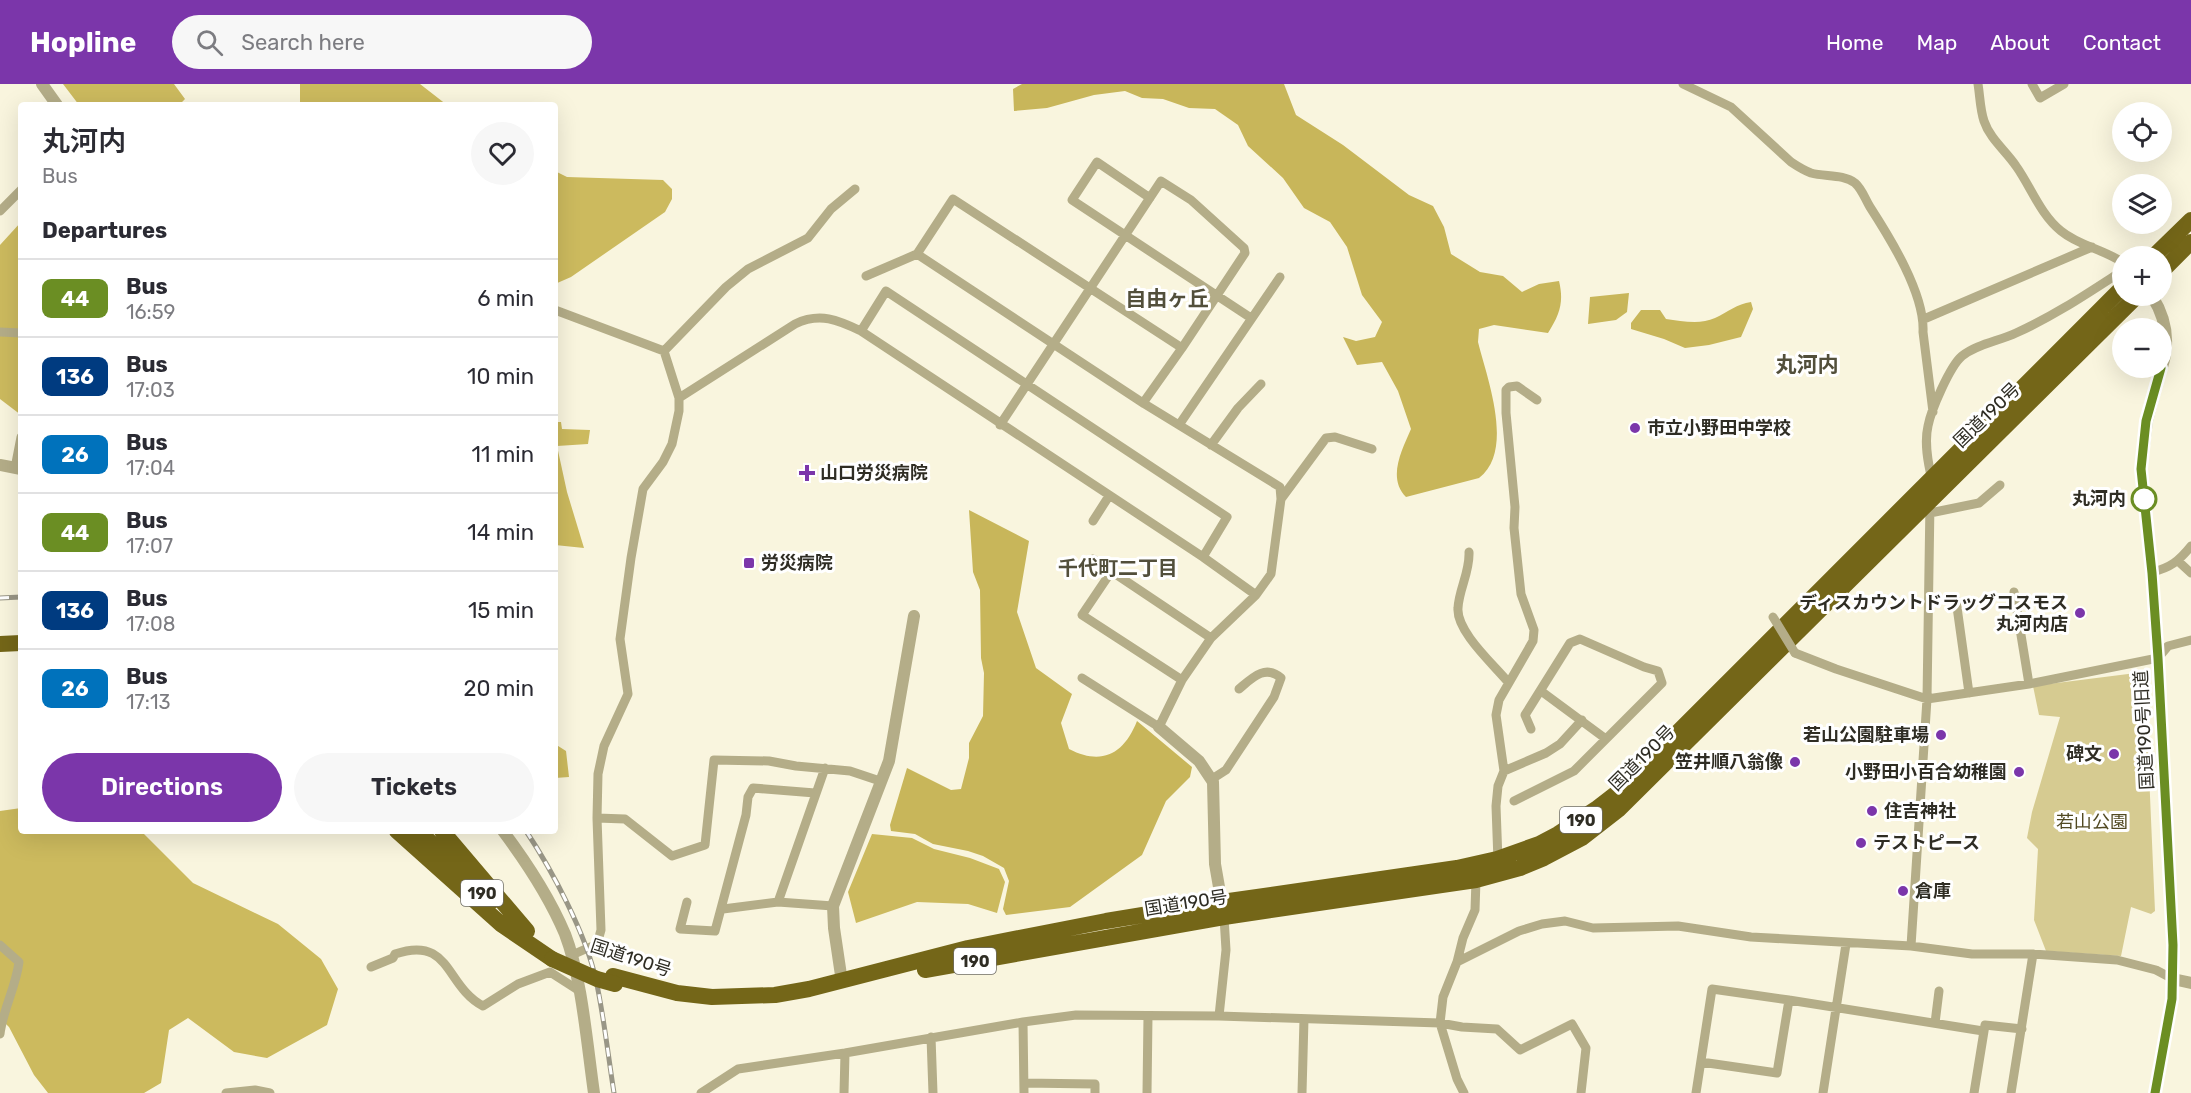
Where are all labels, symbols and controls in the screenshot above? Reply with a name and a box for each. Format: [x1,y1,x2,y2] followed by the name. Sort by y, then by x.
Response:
[172,15,592,69] search box
[30,26,136,59] text: Hopline
[193,26,226,59] icon: search
[241,29,365,56] text: Search here
[1826,30,1883,55] text: Home
[1916,30,1957,55] text: Map
[1990,30,2050,55] text: About
[2083,30,2161,55] text: Contact
[2112,102,2172,378] map controls
[2112,102,2172,162] button: locate
[471,122,534,185] button: heart
[42,125,126,158] text: 丸河内
[42,164,78,188] text: Bus
[2112,174,2172,234] button: layers
[42,217,167,244] text: Departures
[2112,246,2172,306] button: +
[126,273,168,300] text: Bus
[477,285,534,312] text: 6 min
[61,286,89,311] text: 44
[1125,286,1209,311] district label: 自由ヶ丘
[126,300,175,324] text: 16:59
[2112,318,2172,378] button: −
[126,351,168,378] text: Bus
[1776,352,1839,377] district label: 丸河内
[467,363,534,390] text: 10 min
[56,364,94,389] text: 136
[126,378,175,402] text: 17:03
[1949,378,2025,452] street label: 国道190号
[1647,417,1791,439] place label: 市立小野田中学校
[1628,421,1642,435] marker: 市立小野田中学校
[126,429,168,456] text: Bus
[472,441,534,468] text: 11 min
[61,442,89,467] text: 26
[126,456,175,480] text: 17:04
[820,462,928,484] place label: 山口労災病院
[798,464,816,482] marker: 山口労災病院
[2131,486,2157,512] marker: 丸河内
[2072,488,2126,510] place label: 丸河内
[126,507,168,534] text: Bus
[467,519,534,546] text: 14 min
[61,520,89,545] text: 44
[126,534,173,558] text: 17:07
[761,552,833,574] place label: 労災病院
[742,556,756,570] marker: 労災病院
[1058,556,1178,580] district label: 千代町二丁目
[126,585,168,612] text: Bus
[1799,592,2068,635] place label: ディスカウントドラッグコスモス 丸河内店
[468,597,534,624] text: 15 min
[56,598,94,623] text: 136
[2073,606,2087,620] marker: ディスカウントドラッグコスモス 丸河内店
[126,612,175,636] text: 17:08
[126,663,168,690] text: Bus
[2130,670,2158,790] street label: 国道190号旧道
[464,675,534,702] text: 20 min
[61,676,89,701] text: 26
[126,690,171,714] text: 17:13
[1605,721,1679,795] street label: 国道190号
[1803,724,1929,746] place label: 若山公園駐車場
[1934,728,1948,742] marker: 若山公園駐車場
[2066,743,2102,765] place label: 碑文
[2107,747,2121,761] marker: 碑文
[1675,751,1783,773] place label: 笠井順八翁像
[42,753,282,822] button: Directions
[294,753,534,822] button: Tickets
[1788,755,1802,769] marker: 笠井順八翁像
[1845,761,2007,783] place label: 小野田小百合幼稚園
[2012,765,2026,779] marker: 小野田小百合幼稚園
[1884,800,1956,822] place label: 住吉神社
[1865,804,1879,818] marker: 住吉神社
[1560,807,1602,833] road number: 190
[2056,811,2128,833] park label: 若山公園
[1873,832,1980,854] place label: テストピース
[1854,836,1868,850] marker: テストピース
[461,880,503,906] road number: 190
[1915,880,1951,902] place label: 倉庫
[1896,884,1910,898] marker: 倉庫
[1143,886,1229,920] street label: 国道190号
[588,935,674,981] street label: 国道190号
[954,948,996,974] road number: 190

